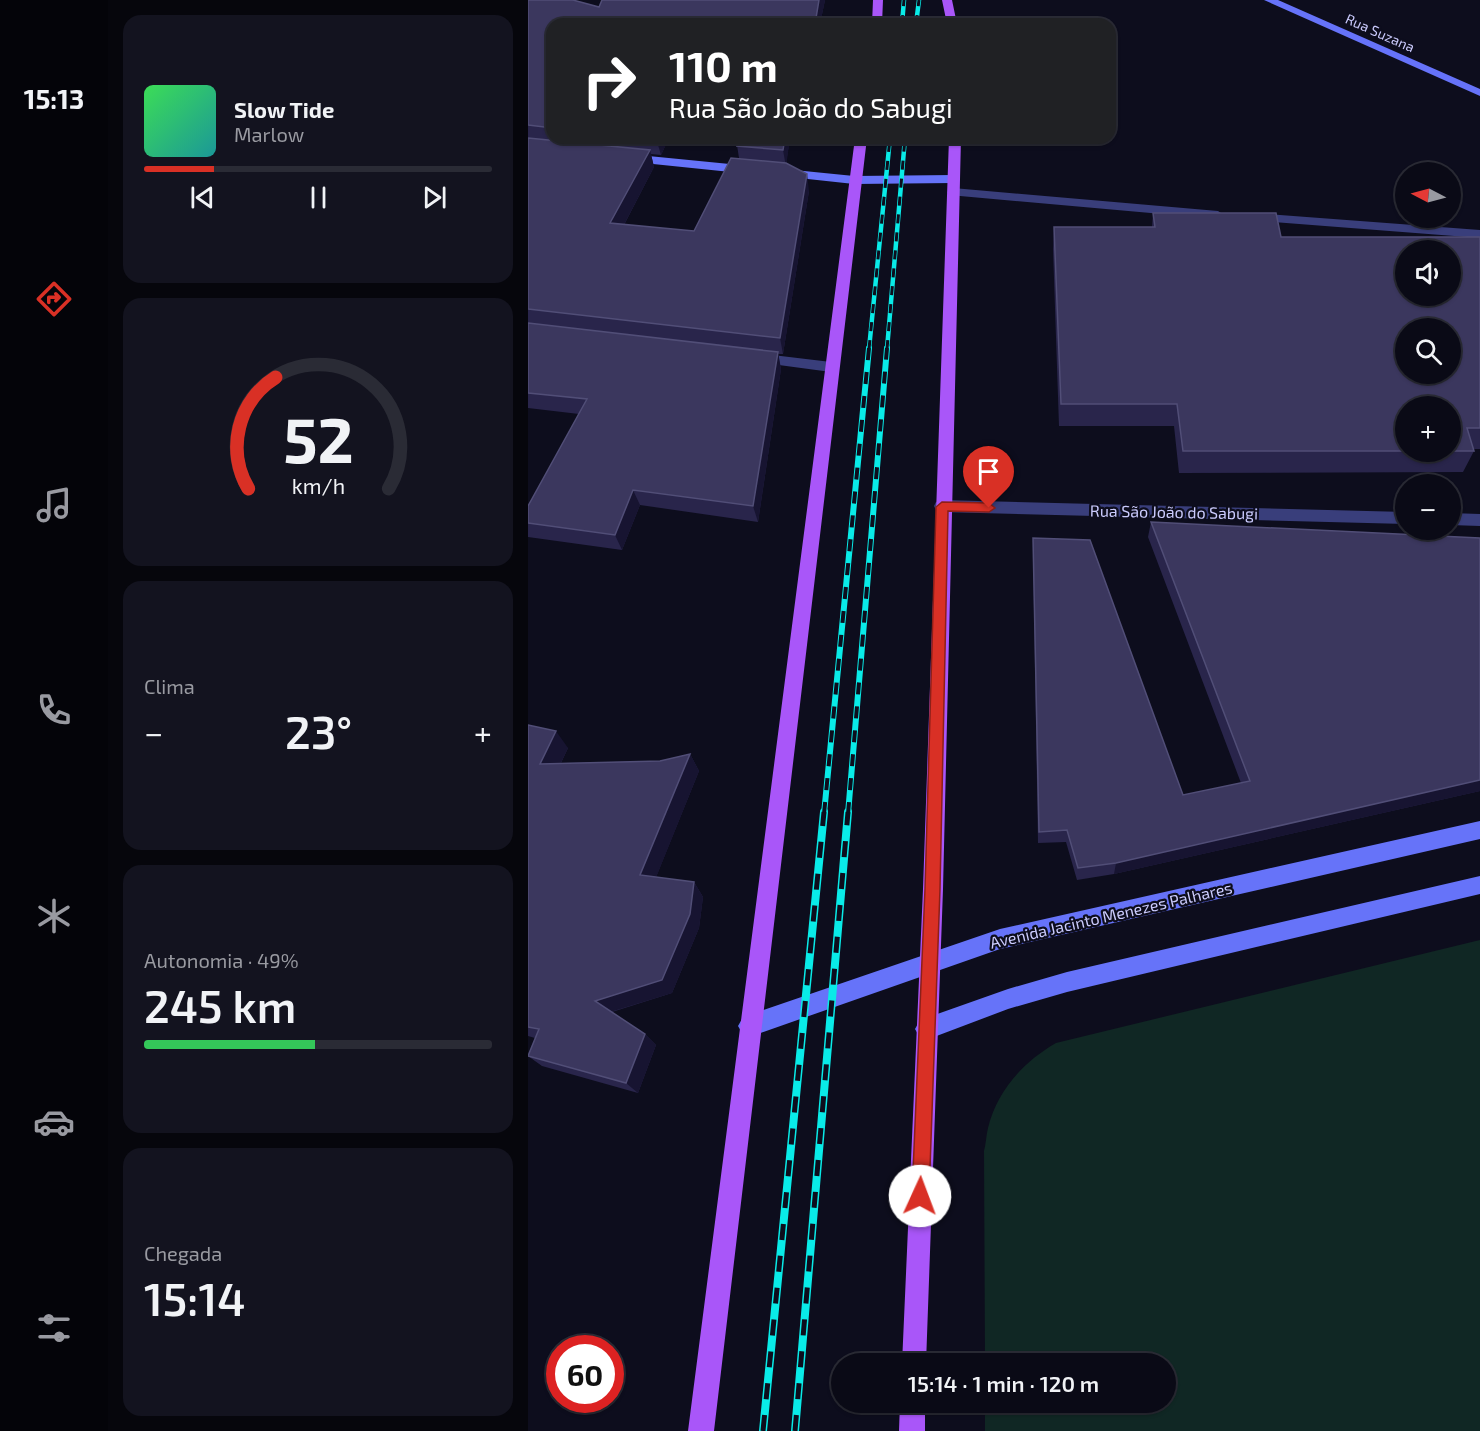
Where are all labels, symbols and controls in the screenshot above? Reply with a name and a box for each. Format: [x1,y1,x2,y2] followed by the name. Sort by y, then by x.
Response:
[1343,10,1417,55] street label: Rua Suzana
[669,40,778,90] text: 110 m
[570,42,648,120] icon: right
[24,82,84,114] text: 15:13
[669,91,953,123] text: Rua São João do Sabugi
[234,96,334,122] text: Slow Tide
[234,122,304,146] text: Marlow
[1395,162,1461,228] north arrow
[1395,162,1461,540] map controls
[186,181,219,214] icon: previous
[302,181,335,214] icon: pause
[418,181,451,214] icon: next
[1395,240,1461,306] button: sound
[33,278,75,320] icon: directions
[1395,318,1461,384] button: search
[1395,396,1461,462] button: +
[283,401,353,476] text: 52
[963,446,1014,508] pin
[972,455,1005,488] icon: arrive
[291,474,345,499] text: km/h
[1395,474,1461,540] button: −
[33,484,75,526] icon: music
[1090,501,1258,522] street label: Rua São João do Sabugi
[144,674,195,698] text: Clima
[33,689,75,731] icon: phone
[285,704,352,758] text: 23°
[144,712,163,752] text: −
[474,712,492,752] text: +
[988,877,1234,952] street label: Avenida Jacinto Menezes Palhares
[33,895,75,937] icon: climate
[144,948,299,972] text: Autonomia · 49%
[144,978,296,1032] text: 245 km
[33,1101,75,1143] icon: car
[888,1164,952,1228] position arrow
[144,1241,222,1265] text: Chegada
[144,1271,246,1325] text: 15:14
[33,1307,75,1349] icon: filters
[546,1335,624,1413] speed limit sign: 60
[908,1370,1099,1396] text: 15:14 · 1 min · 120 m

